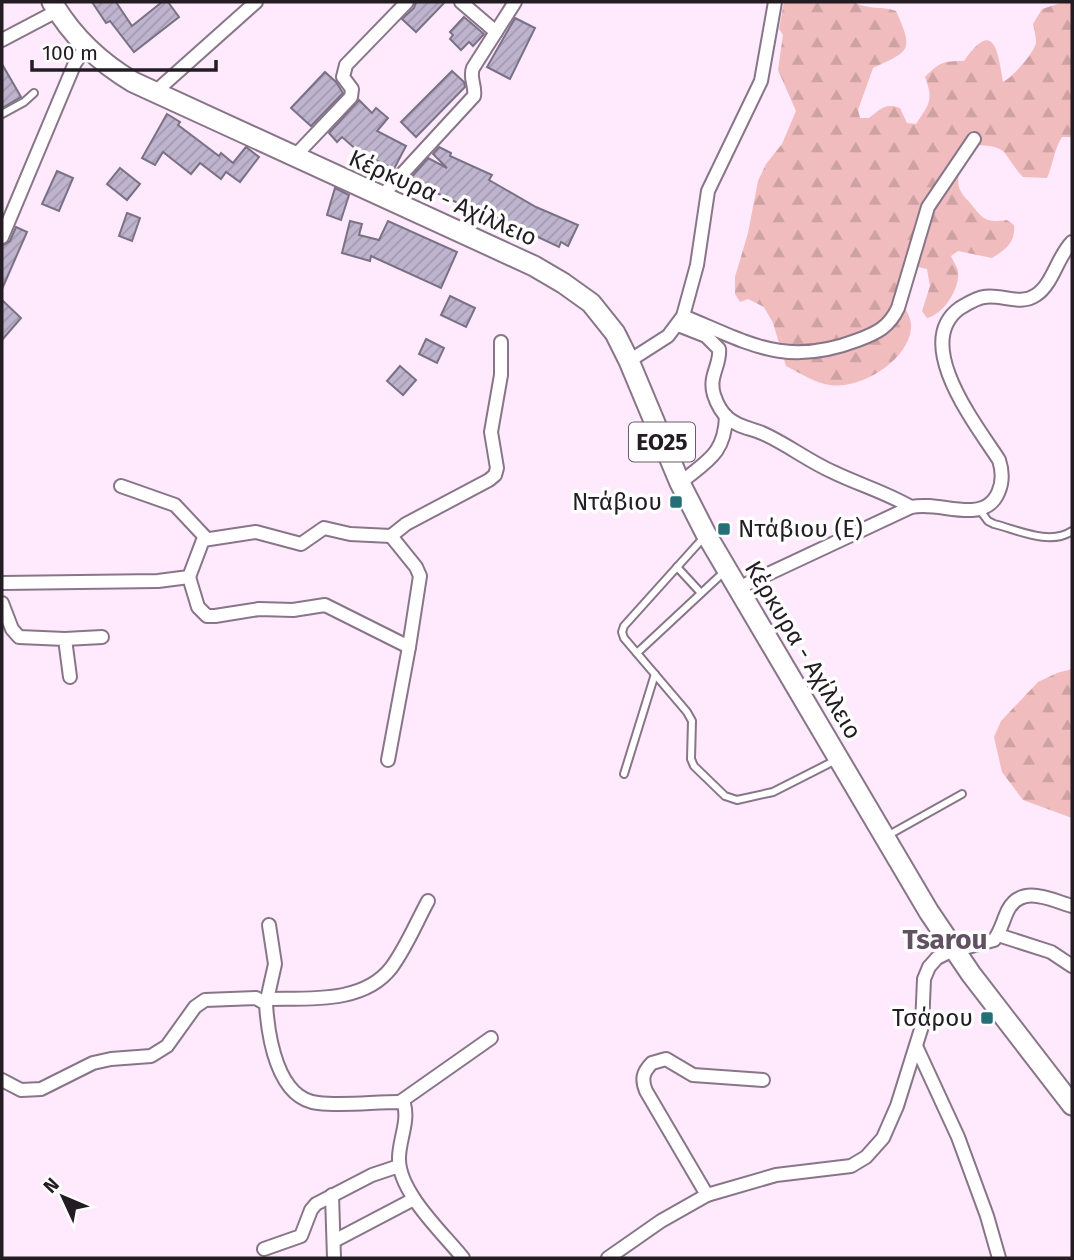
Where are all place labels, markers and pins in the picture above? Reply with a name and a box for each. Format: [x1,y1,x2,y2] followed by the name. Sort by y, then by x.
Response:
[572,488,662,516] place label: Ντάβιου
[668,494,684,510] marker: Ντάβιου
[738,515,863,543] place label: Ντάβιου (E)
[716,521,732,537] marker: Ντάβιου (E)
[892,1004,973,1032] place label: Τσάρου
[979,1010,995,1026] marker: Τσάρου

